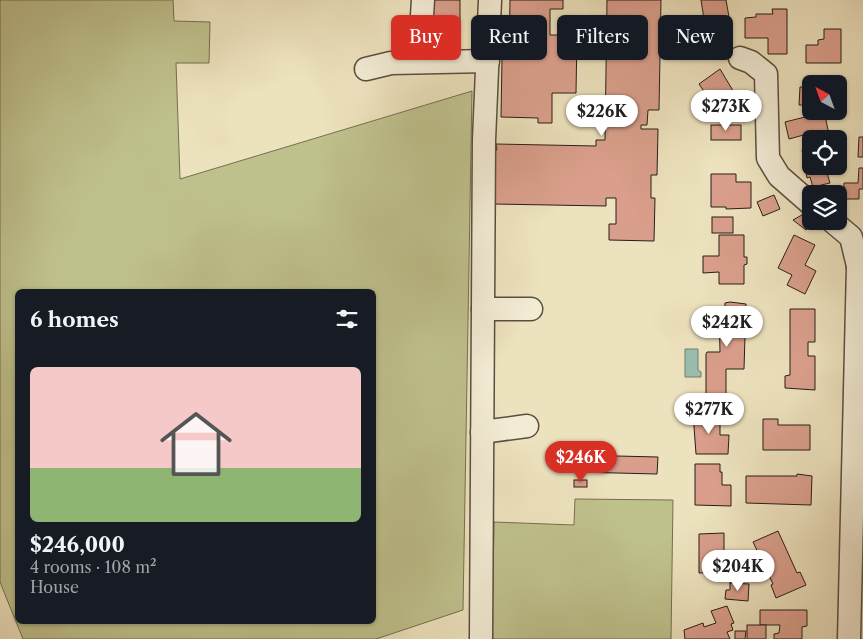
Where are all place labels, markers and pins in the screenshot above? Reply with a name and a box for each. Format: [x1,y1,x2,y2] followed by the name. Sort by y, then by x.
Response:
[691,90,761,132] pin: $273K
[567,94,637,137] pin: $226K
[692,306,762,348] pin: $242K
[674,392,744,435] pin: $277K
[546,440,616,483] pin: $246K
[703,550,773,592] pin: $204K

